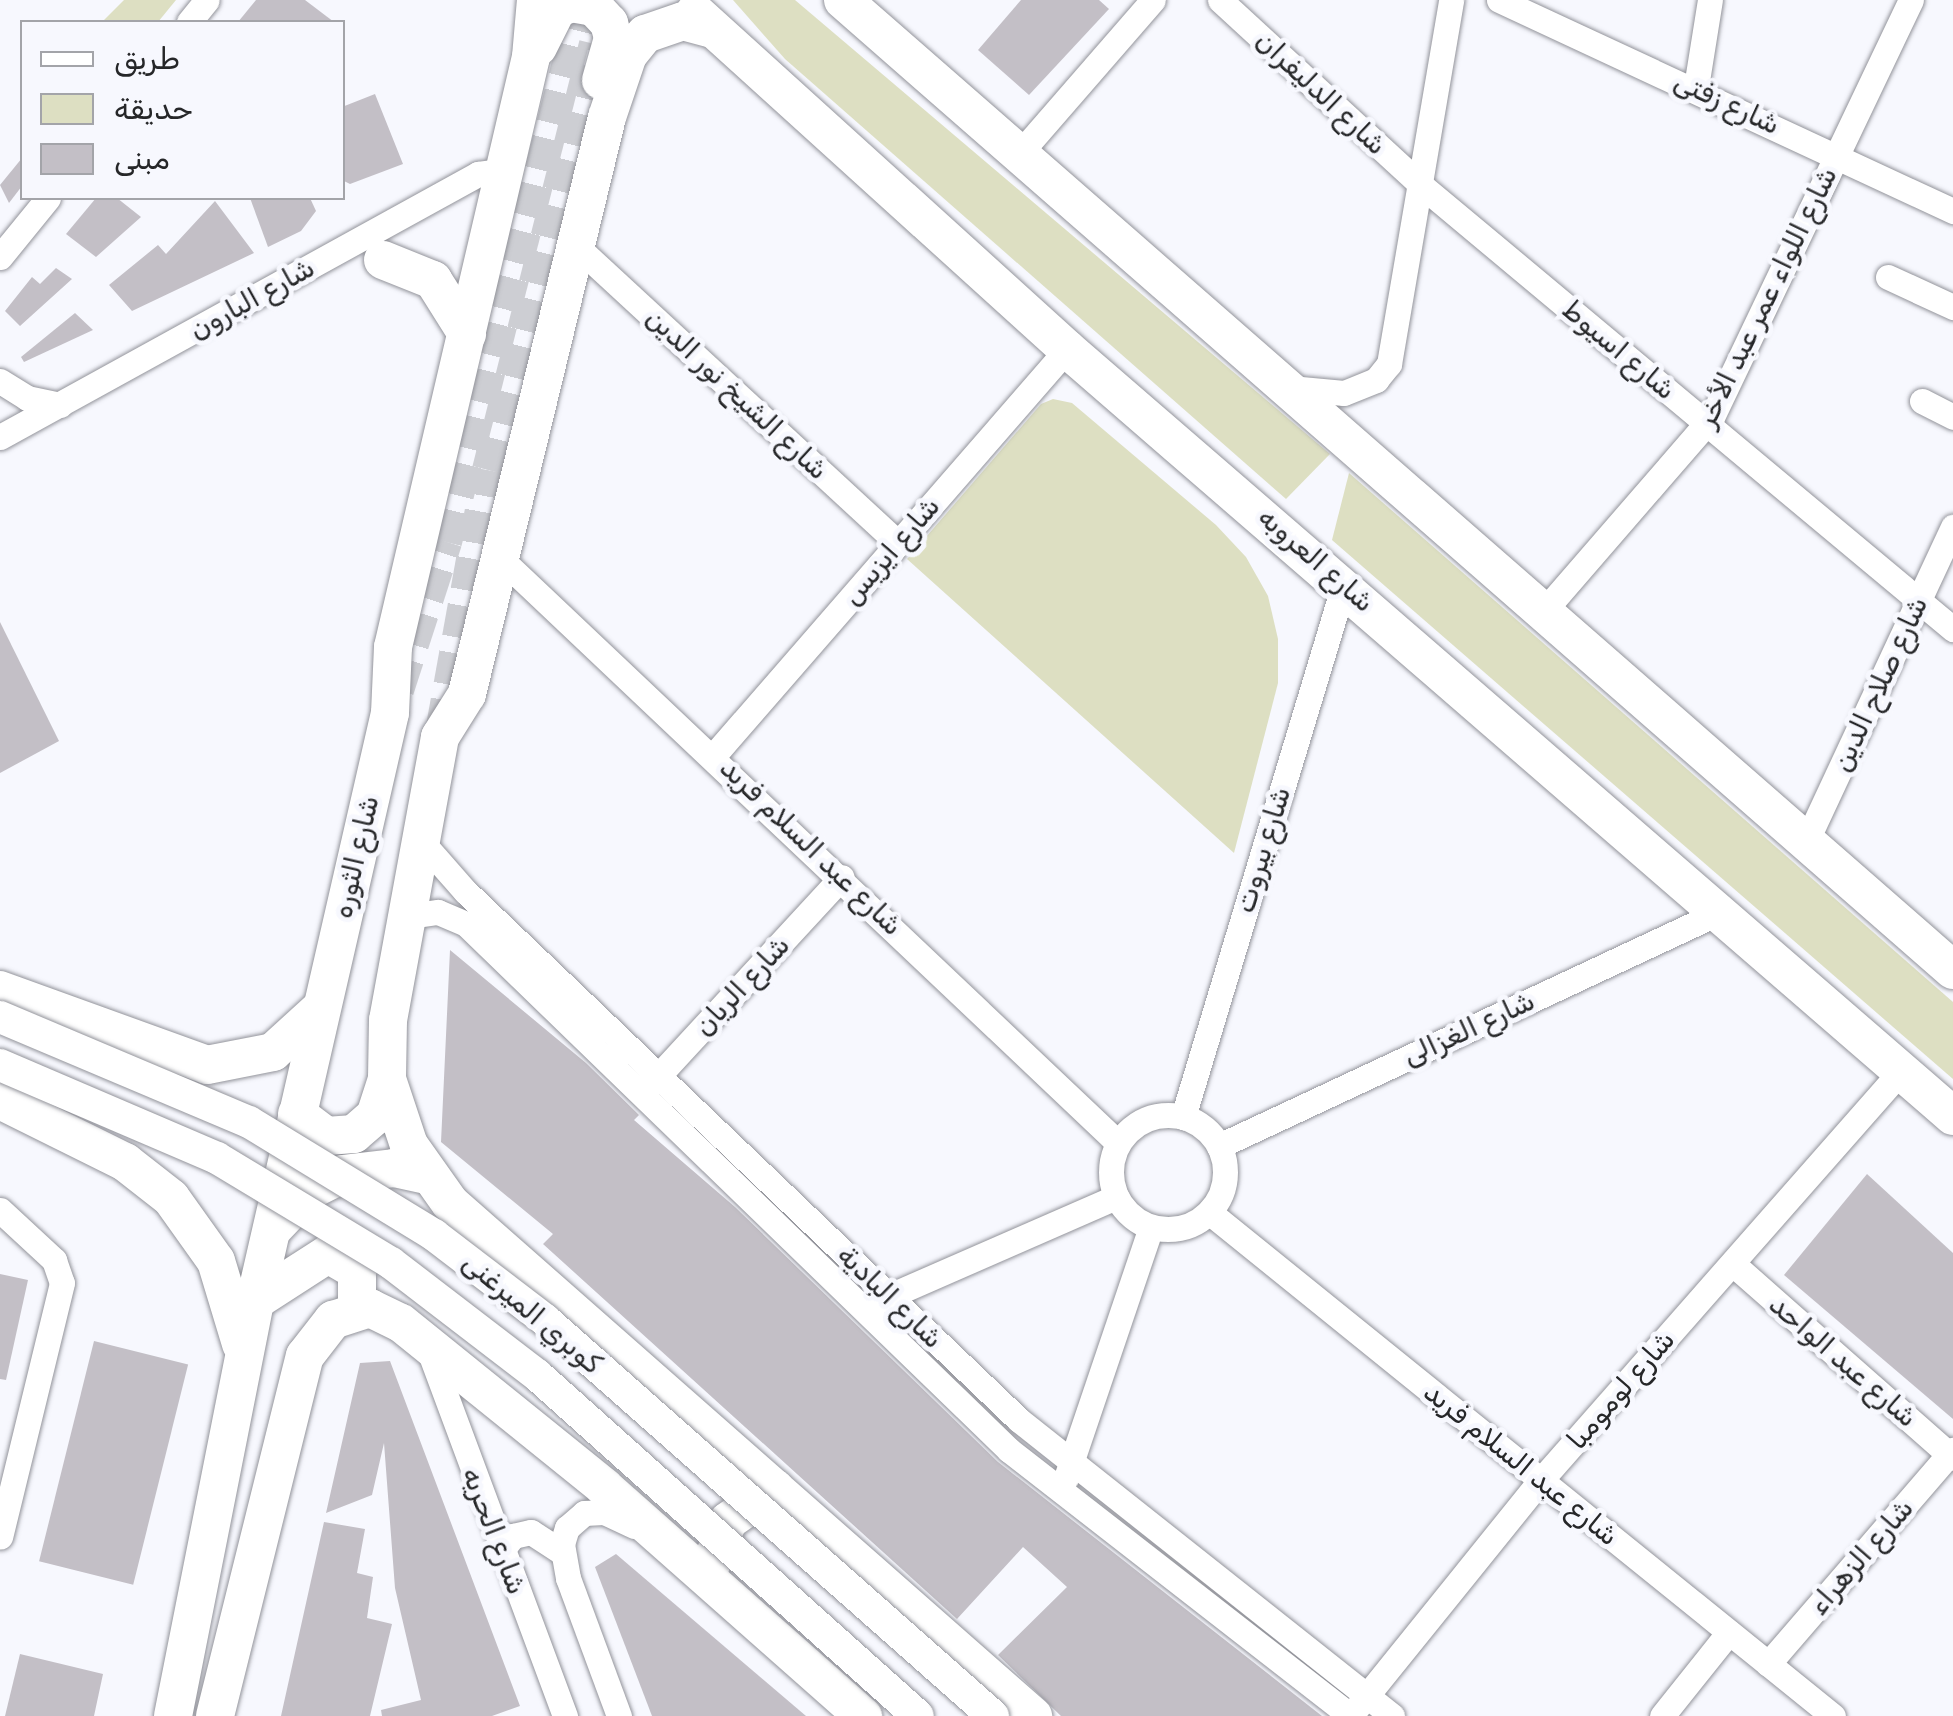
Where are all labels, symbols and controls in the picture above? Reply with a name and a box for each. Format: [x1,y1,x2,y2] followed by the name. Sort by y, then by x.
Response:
[20,20,345,200] legend
[1249,24,1393,162] street label: شارع الدليفران
[114,41,180,77] text: طريق
[1669,64,1785,142] street label: شارع زفتى
[114,91,193,127] text: حديقة
[114,141,170,177] text: مبنى
[1689,162,1845,432] street label: شارع اللواء عمر عبد الأخر
[184,251,320,347] street label: شارع البارون
[1556,293,1682,407] street label: شارع اسيوط
[639,301,835,487] street label: شارع الشيخ نور الدين
[835,490,947,612] street label: شارع ايزيس
[1251,500,1381,620] street label: شارع العروبه
[1825,591,1935,777] street label: شارع صلاح الدين
[713,751,909,943] street label: شارع عبد السلام فريد
[1228,783,1298,917] street label: شارع بيروت
[326,792,386,922] street label: شارع الثوره
[687,929,797,1043] street label: شارع الريان
[1398,984,1540,1074] street label: شارع الغزالى
[830,1238,950,1356] street label: شارع البادية
[456,1245,608,1381] street label: كوبري الميرغنى
[1762,1287,1924,1435] street label: شارع عبد الواحد
[1560,1323,1682,1457] street label: شارع لومومبا
[1417,1375,1625,1553] street label: شارع عبد السلام فريد
[454,1463,534,1599] street label: شارع الحريه
[1801,1492,1921,1622] street label: شارع الزهراء

